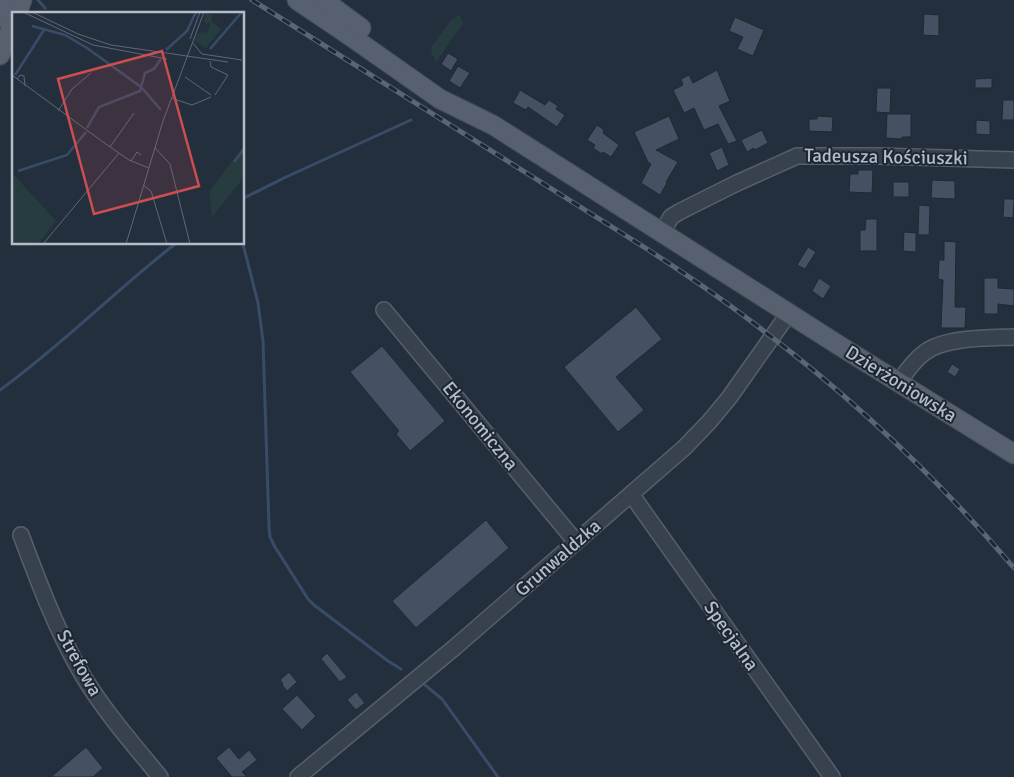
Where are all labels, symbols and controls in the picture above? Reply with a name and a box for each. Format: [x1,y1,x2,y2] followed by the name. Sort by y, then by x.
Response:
[12,12,245,245] inset map
[804,144,968,170] street label: Tadeusza Kościuszki
[841,340,961,428] street label: Dzierżoniowska
[437,377,523,475] street label: Ekonomiczna
[510,514,606,602] street label: Grunwaldzka
[698,596,764,676] street label: Specjalna
[51,626,107,700] street label: Strefowa

